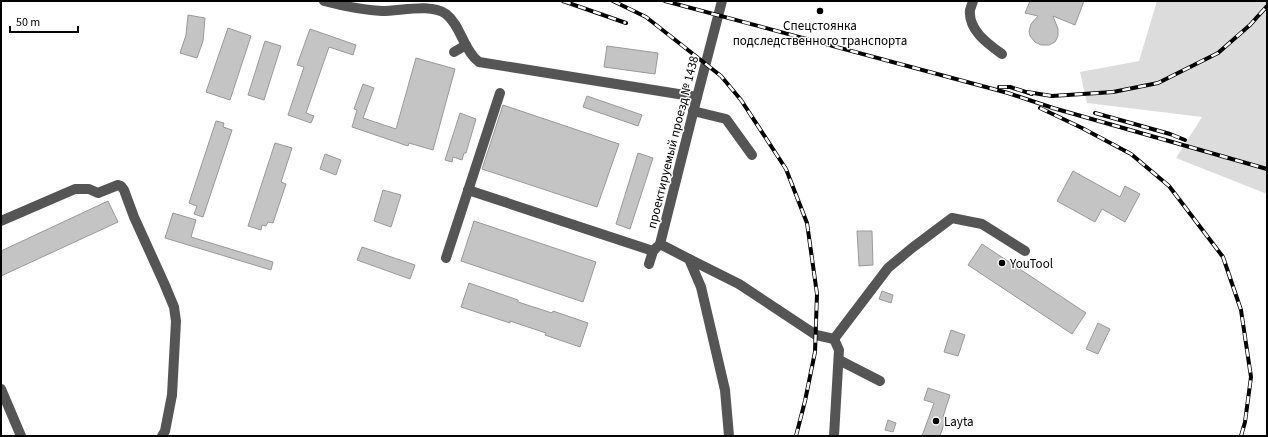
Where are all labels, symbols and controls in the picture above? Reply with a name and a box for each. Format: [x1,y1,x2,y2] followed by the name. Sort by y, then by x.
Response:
[815,6,825,16] marker: Спецстоянка подследственного транспорта
[10,8,78,34] scale bar
[16,14,40,31] text: 50 m
[733,17,907,50] place label: Спецстоянка подследственного транспорта
[643,54,703,230] street label: проектируемый проезд № 1438
[1009,255,1053,273] place label: YouTool
[997,258,1007,268] marker: YouTool
[944,413,974,431] place label: Layta
[931,416,941,426] marker: Layta

